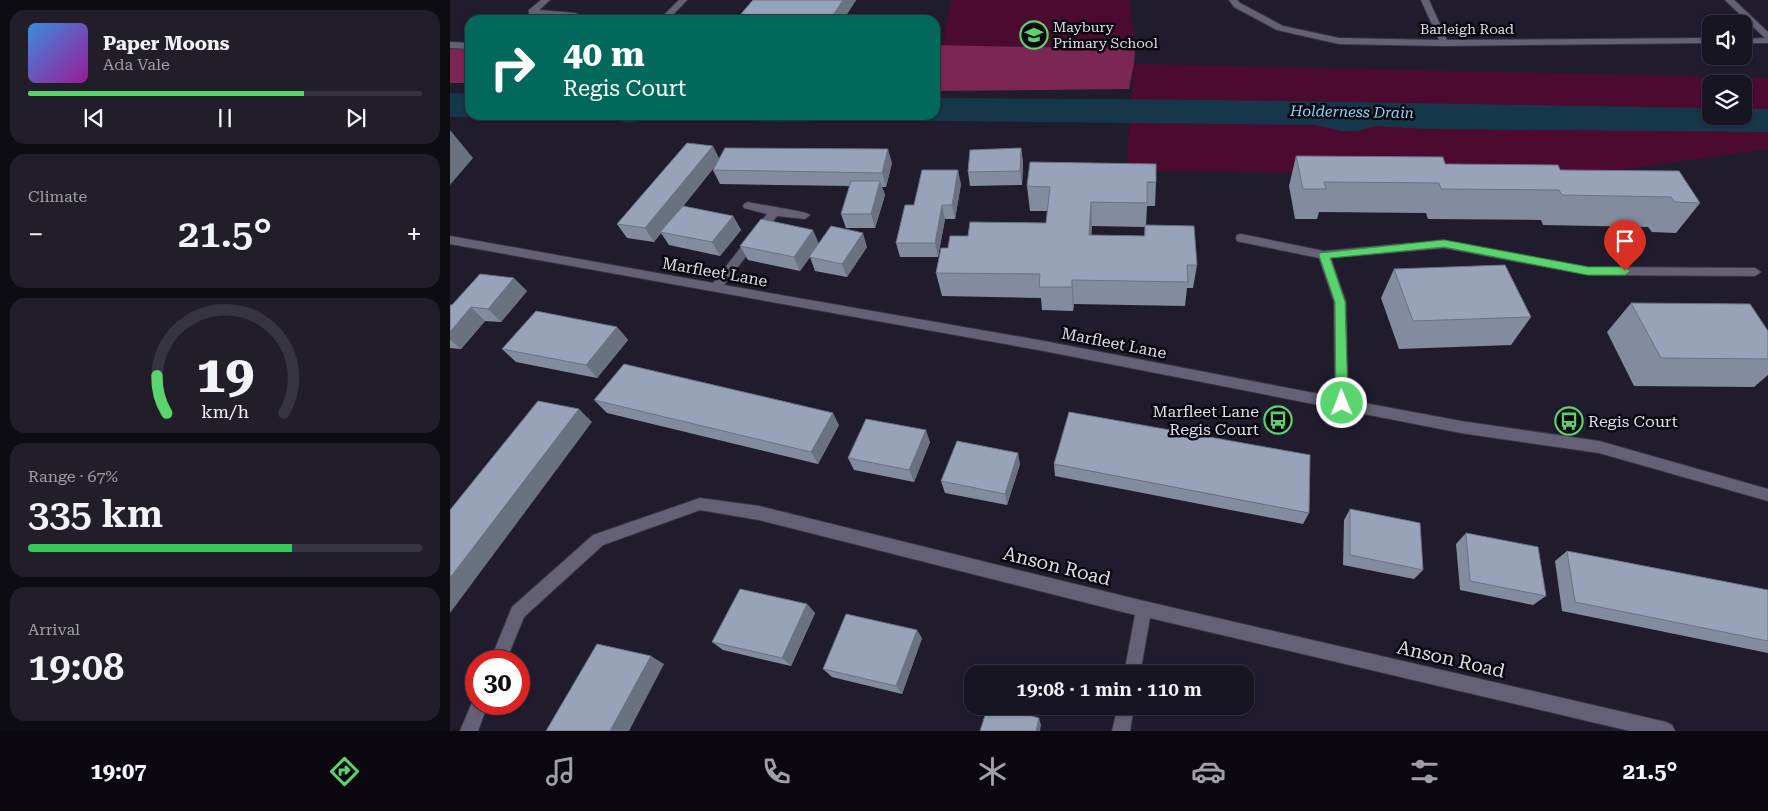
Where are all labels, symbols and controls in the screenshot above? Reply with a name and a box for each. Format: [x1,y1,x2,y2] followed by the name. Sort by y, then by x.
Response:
[1702,15,1752,125] map controls
[1702,15,1752,65] button: sound
[1053,19,1158,51] place label: Maybury Primary School
[1019,20,1049,50] school or university icon: Maybury Primary School
[1420,21,1514,37] street label: Barleigh Road
[103,32,230,55] text: Paper Moons
[563,34,645,75] text: 40 m
[480,35,545,100] icon: right
[103,55,170,74] text: Ada Vale
[1702,75,1752,125] button: layers
[563,76,686,101] text: Regis Court
[1289,102,1414,122] water label: Holderness Drain
[80,104,108,132] icon: previous
[211,104,239,132] icon: pause
[342,104,370,132] icon: next
[28,187,87,206] text: Climate
[178,212,272,256] text: 21.5°
[28,218,44,251] text: −
[406,218,422,251] text: +
[1604,220,1646,271] pin
[1611,227,1639,255] icon: arrive
[661,253,769,291] street label: Marfleet Lane
[1060,324,1168,363] street label: Marfleet Lane
[196,344,254,405] text: 19
[1315,376,1367,428] position arrow
[201,401,249,422] text: km/h
[1152,402,1259,439] place label: Marfleet Lane Regis Court
[1263,405,1293,435] bus stop icon: Marfleet Lane Regis Court
[1554,406,1584,436] bus stop icon: Regis Court
[1588,412,1678,431] place label: Regis Court
[28,467,118,486] text: Range · 67%
[28,492,163,536] text: 335 km
[1001,542,1113,590] street label: Anson Road
[28,620,80,639] text: Arrival
[1395,635,1507,683] street label: Anson Road
[28,645,124,689] text: 19:08
[465,650,530,715] speed limit sign: 30
[1016,678,1202,701] text: 19:08 · 1 min · 110 m
[327,754,362,789] icon: directions
[543,754,578,789] icon: music
[759,754,794,789] icon: phone
[975,754,1010,789] icon: climate
[1191,754,1226,789] icon: car
[1407,754,1442,789] icon: filters
[90,759,147,784] text: 19:07
[1623,759,1678,784] text: 21.5°

